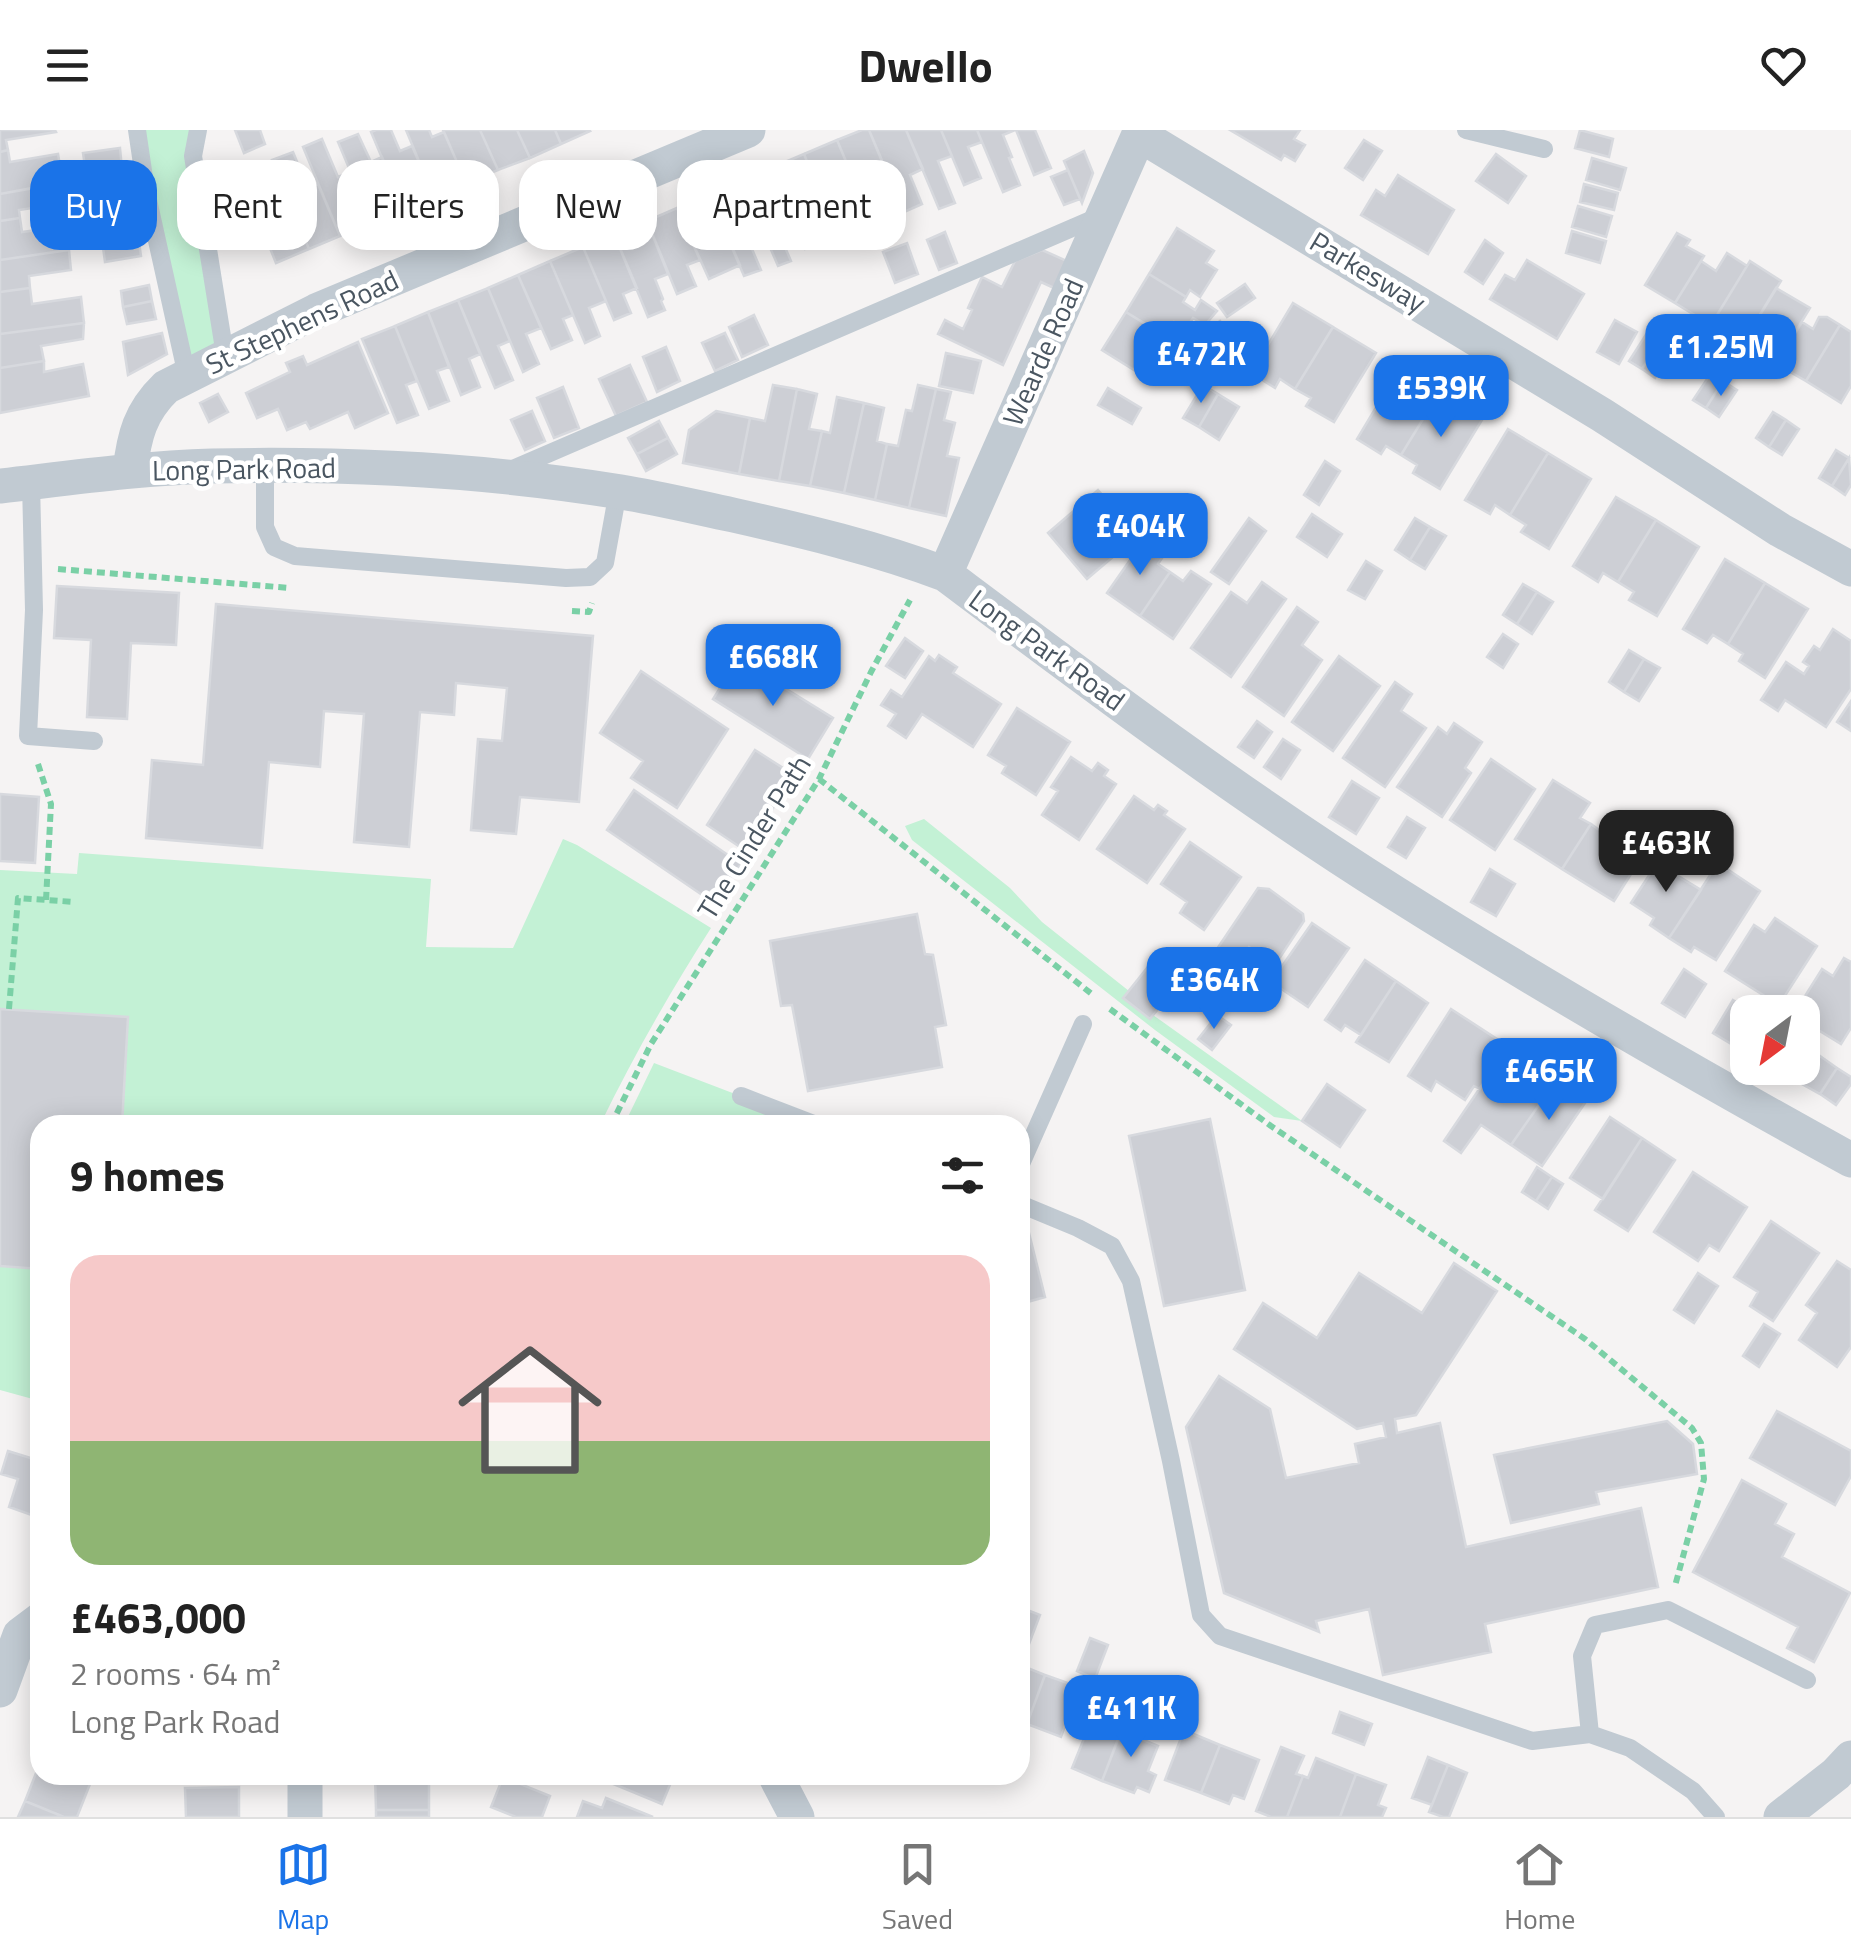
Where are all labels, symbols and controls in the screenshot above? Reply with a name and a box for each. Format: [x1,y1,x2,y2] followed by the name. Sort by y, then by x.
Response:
[858,31,993,99] text: Dwello
[40,38,95,93] icon: menu
[1756,38,1811,93] icon: heart
[30,160,157,250] chip: Buy
[177,160,317,250] chip: Rent
[337,160,499,250] chip: Filters
[519,160,657,250] chip: New
[677,160,906,250] chip: Apartment
[1302,220,1435,323] street label: Parkesway
[198,258,405,385] street label: St Stephens Road
[991,271,1094,432] street label: Wearde Road
[1640,314,1802,399] pin: £1.25M
[1131,321,1271,406] pin: £472K
[1667,322,1775,370] text: £1.25M
[1156,329,1246,377] text: £472K
[1371,355,1511,440] pin: £539K
[1396,363,1486,411] text: £539K
[152,445,336,492] street label: Long Park Road
[1070,493,1210,578] pin: £404K
[1095,501,1185,549] text: £404K
[960,578,1134,721] street label: Long Park Road
[703,624,843,709] pin: £668K
[728,632,818,680] text: £668K
[686,746,821,927] street label: The Cinder Path
[1596,810,1736,895] pin: £463K
[1621,818,1711,866] text: £463K
[1144,947,1284,1032] pin: £364K
[1169,955,1259,1003] text: £364K
[1730,995,1820,1085] north arrow
[1730,995,1820,1085] map controls
[1479,1038,1619,1123] pin: £465K
[1504,1046,1594,1094] text: £465K
[70,1143,225,1207] text: 9 homes
[935,1148,990,1203] icon: filters
[440,1320,620,1500] icon: home
[70,1585,246,1649] text: £463,000
[70,1649,281,1697] text: 2 rooms · 64 m²
[1061,1675,1201,1760] pin: £411K
[1086,1683,1176,1731] text: £411K
[70,1697,280,1745] text: Long Park Road
[276,1837,331,1940] tab: Map
[882,1837,953,1940] tab: Saved
[1504,1837,1575,1940] tab: Home

